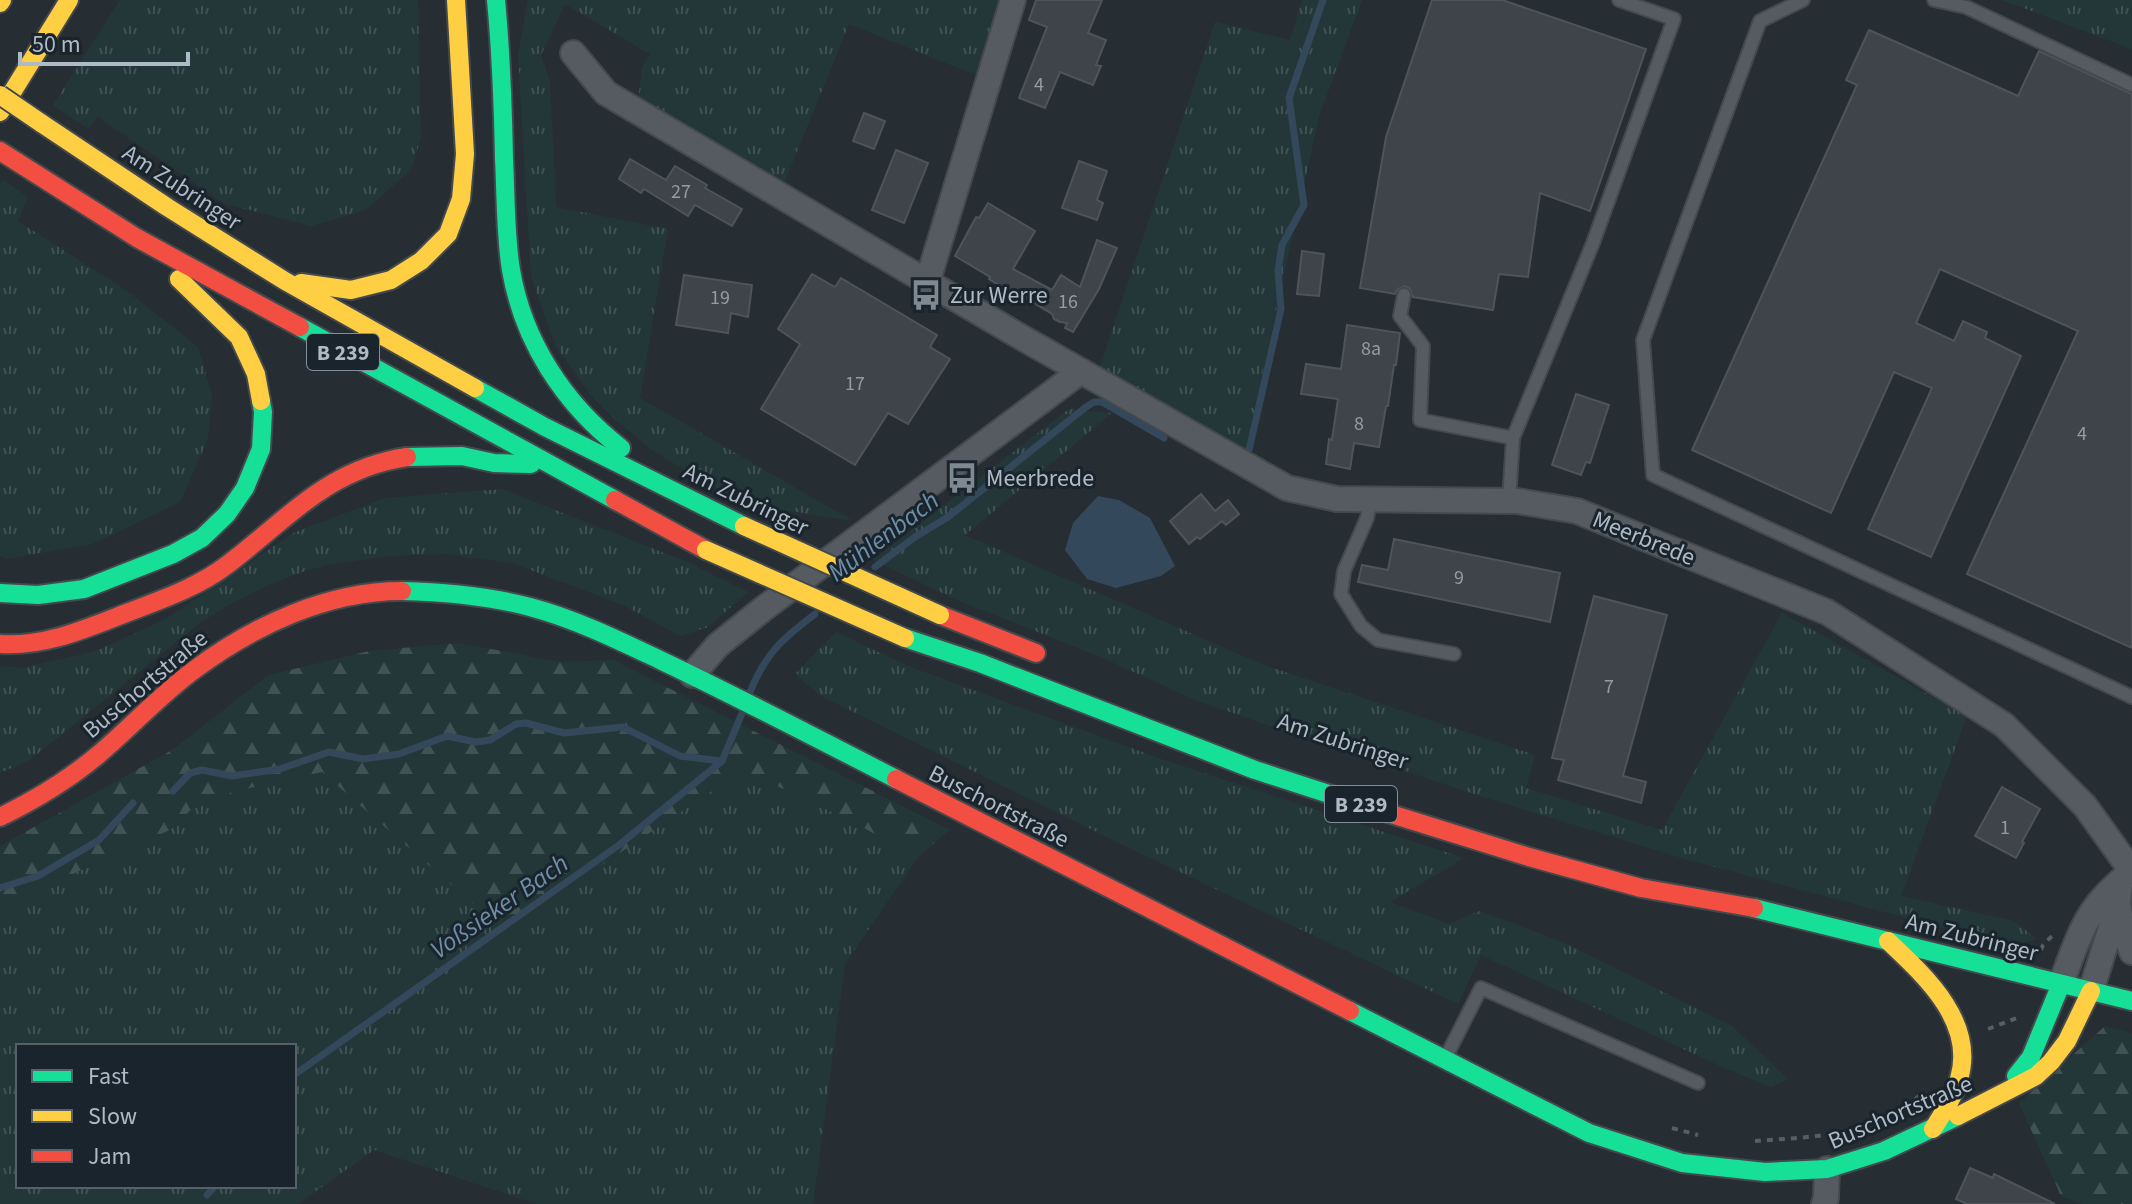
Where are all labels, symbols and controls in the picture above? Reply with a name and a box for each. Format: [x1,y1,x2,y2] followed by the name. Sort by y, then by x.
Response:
[20,16,188,66] scale bar
[32,27,81,62] text: 50 m
[1034,71,1044,99] house number: 4
[115,136,249,239] street label: Am Zubringer
[671,178,691,206] house number: 27
[909,278,943,312] bus stop icon: Zur Werre
[950,278,1048,313] place label: Zur Werre
[710,284,730,312] house number: 19
[1058,288,1078,316] house number: 16
[307,334,379,370] road number: B 239
[1361,335,1381,363] house number: 8a
[845,370,865,398] house number: 17
[1354,410,1364,438] house number: 8
[2077,420,2087,448] house number: 4
[677,454,815,545] street label: Am Zubringer
[945,461,979,495] bus stop icon: Meerbrede
[986,461,1094,496] place label: Meerbrede
[820,482,947,591] water label: Mühlenbach
[1587,502,1700,575] street label: Meerbrede
[1454,564,1464,592] house number: 9
[75,622,215,747] street label: Buschortstraße
[1604,673,1614,701] house number: 7
[1273,704,1413,779] street label: Am Zubringer
[922,756,1075,857] street label: Buschortstraße
[1325,786,1397,822] road number: B 239
[2000,814,2010,842] house number: 1
[423,845,576,968] water label: Voßsieker Bach
[1902,904,2043,971] street label: Am Zubringer
[16,1044,296,1188] legend
[88,1059,129,1094] text: Fast
[1823,1066,1978,1159] street label: Buschortstraße
[88,1099,137,1134] text: Slow
[88,1139,132,1174] text: Jam

